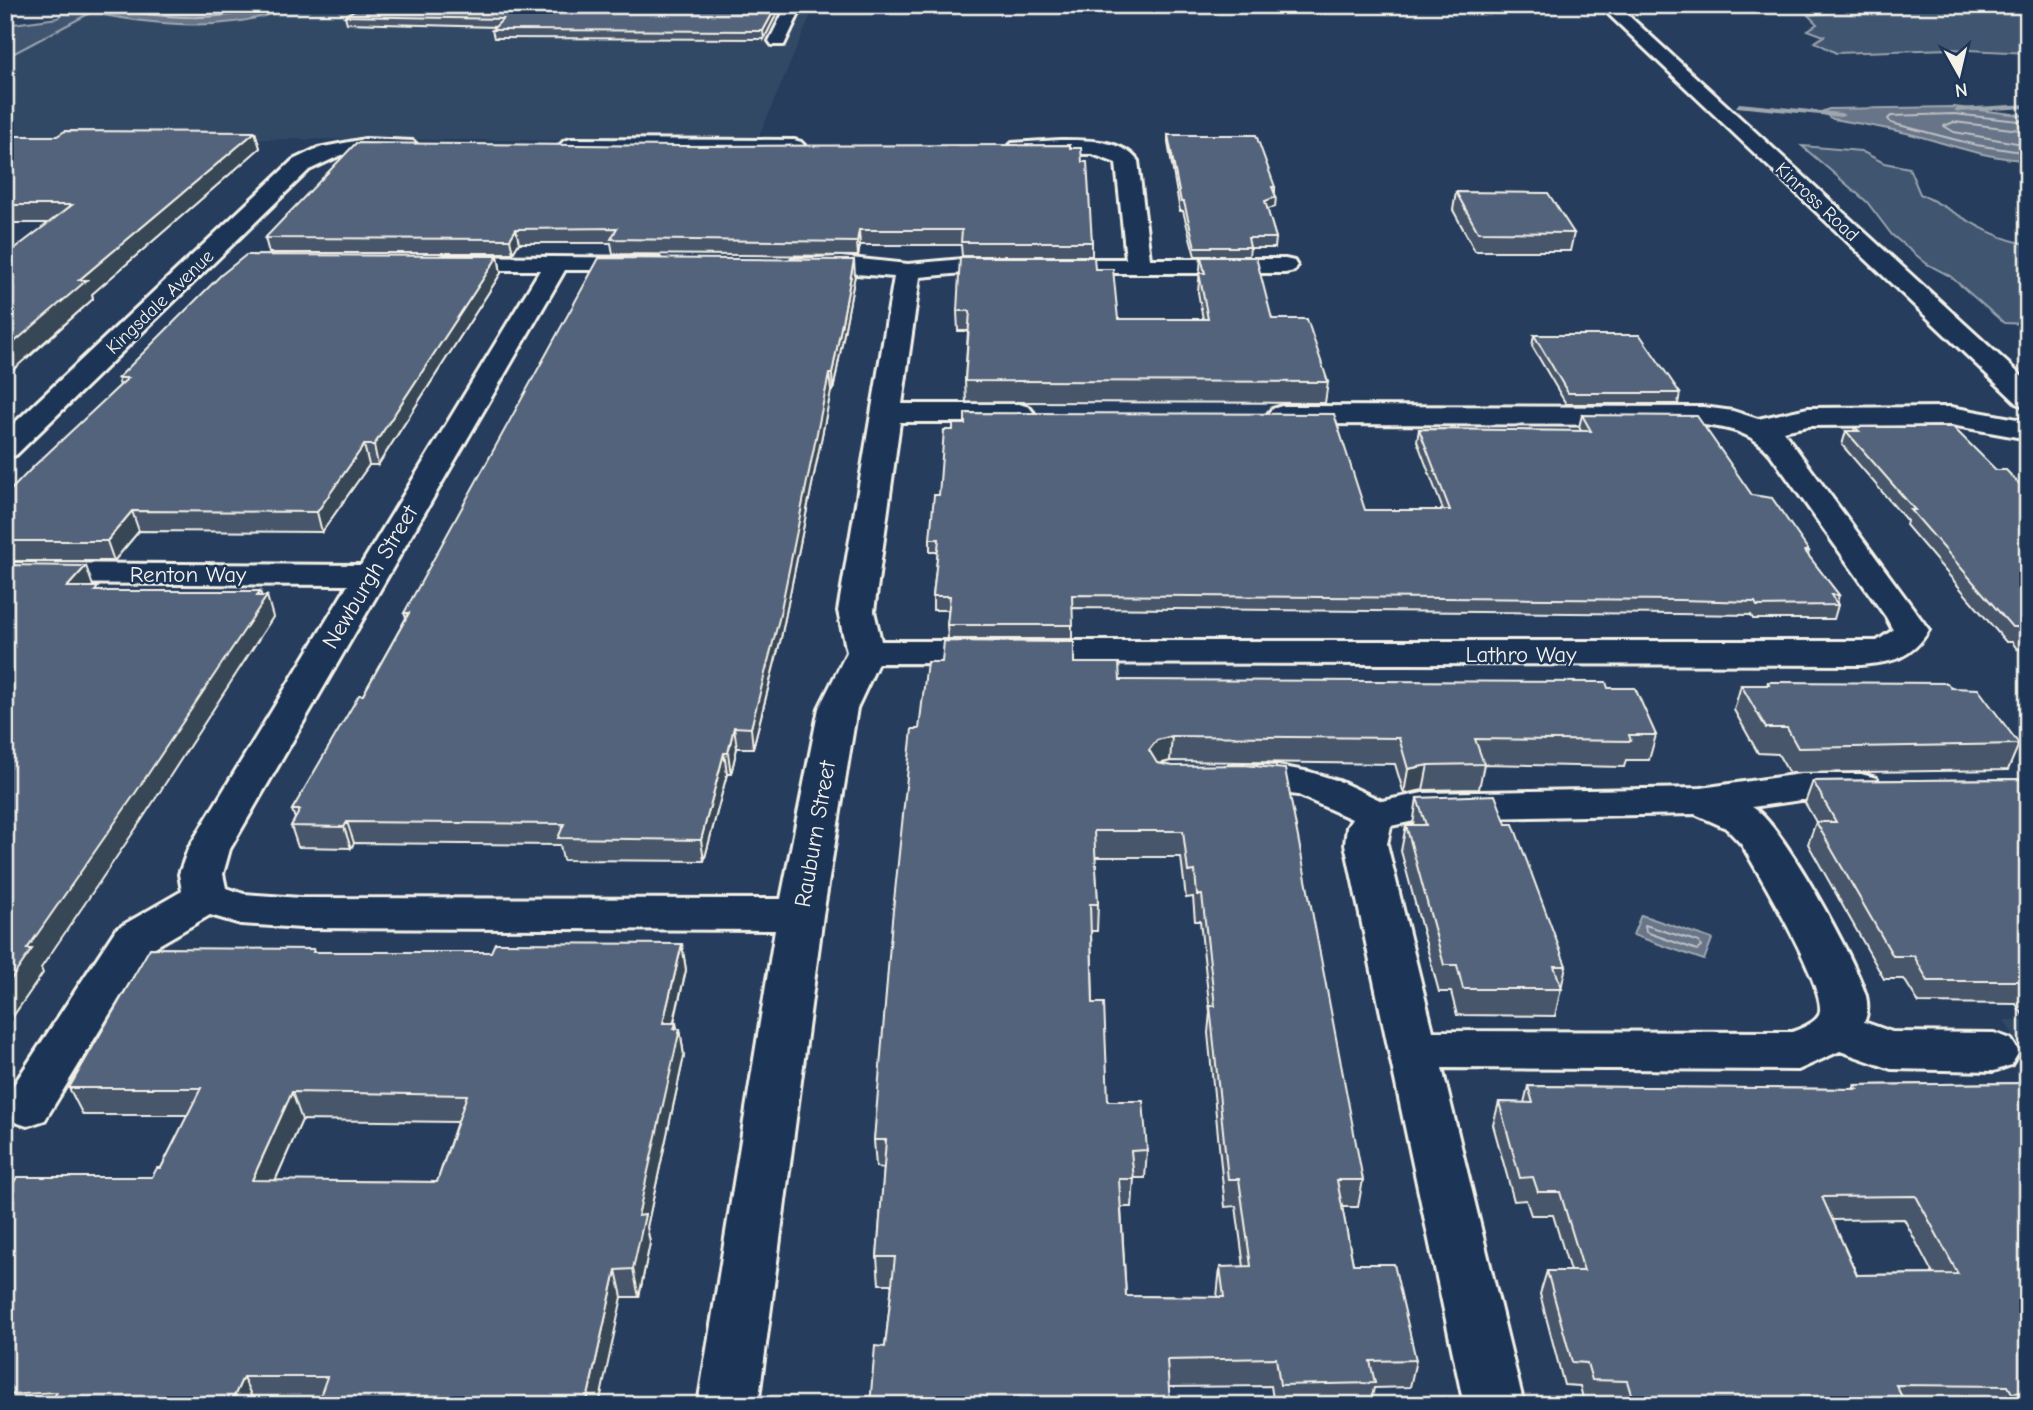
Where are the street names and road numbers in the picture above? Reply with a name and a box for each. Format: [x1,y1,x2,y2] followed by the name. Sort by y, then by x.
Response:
[1771,158,1863,246] street label: Kinross Road
[102,245,218,359] street label: Kingsdale Avenue
[317,499,424,654] street label: Newburgh Street
[130,561,247,588] street label: Renton Way
[1466,641,1577,668] street label: Lathro Way
[789,757,841,909] street label: Rauburn Street

